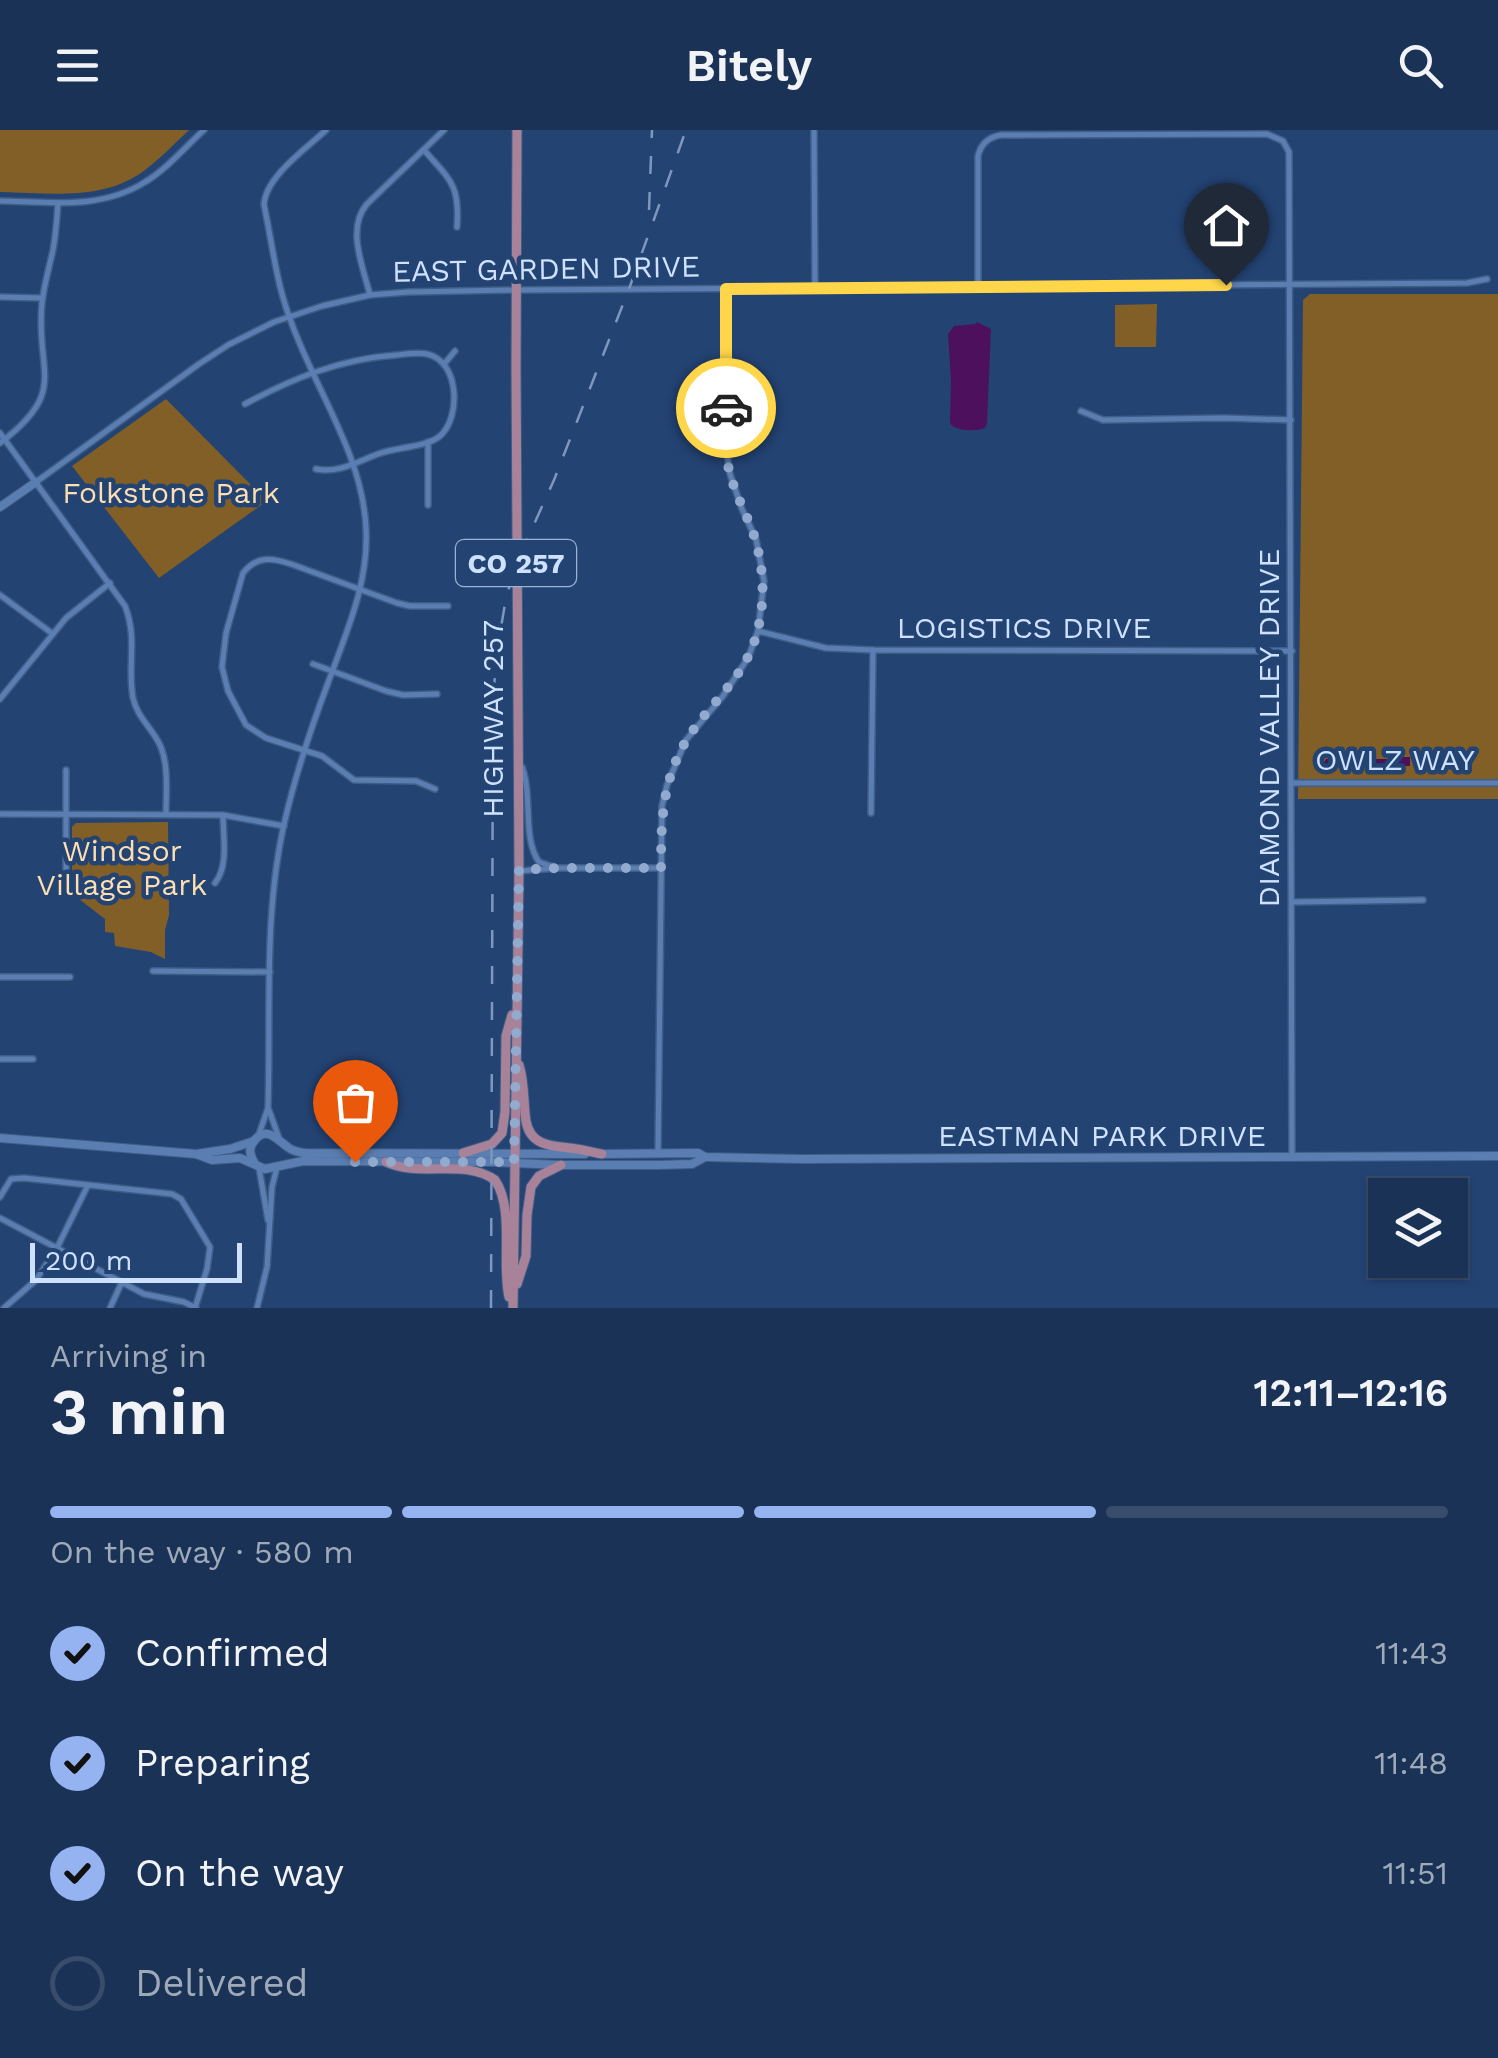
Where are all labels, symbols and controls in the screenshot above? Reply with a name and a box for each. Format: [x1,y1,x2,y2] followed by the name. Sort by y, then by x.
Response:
[50,38,105,93] icon: menu
[1393,38,1448,93] icon: search
[686,39,812,92] text: Bitely
[1184,183,1269,286] pin
[1199,198,1254,253] icon: home
[392,248,700,289] street label: EAST GARDEN DRIVE
[676,358,776,458] courier
[699,381,754,436] icon: car
[62,475,280,510] park label: Folkstone Park
[456,540,576,586] road number: CO 257
[1251,549,1286,907] street label: DIAMOND VALLEY DRIVE
[897,610,1151,645] street label: LOGISTICS DRIVE
[475,620,510,818] street label: HIGHWAY 257
[1315,742,1475,777] street label: OWLZ WAY
[37,833,207,902] park label: Windsor Village Park
[313,1060,398,1163] pin
[328,1075,383,1130] icon: bag
[938,1118,1266,1153] street label: EASTMAN PARK DRIVE
[1368,1178,1468,1278] map controls
[1368,1178,1468,1278] button: layers
[30,1238,242,1282] scale bar
[45,1244,132,1277] text: 200 m
[50,1337,207,1375] text: Arriving in
[1254,1371,1448,1415] text: 12:11–12:16
[50,1374,228,1450] text: 3 min
[50,1533,354,1571] text: On the way · 580 m
[50,1626,105,1681] icon: check
[135,1631,330,1675] text: Confirmed
[1375,1634,1448,1672] text: 11:43
[50,1736,105,1791] icon: check
[135,1741,310,1785] text: Preparing
[1374,1744,1448,1782] text: 11:48
[50,1846,105,1901] icon: check
[135,1851,344,1895] text: On the way
[1382,1854,1448,1892] text: 11:51
[135,1961,308,2005] text: Delivered

